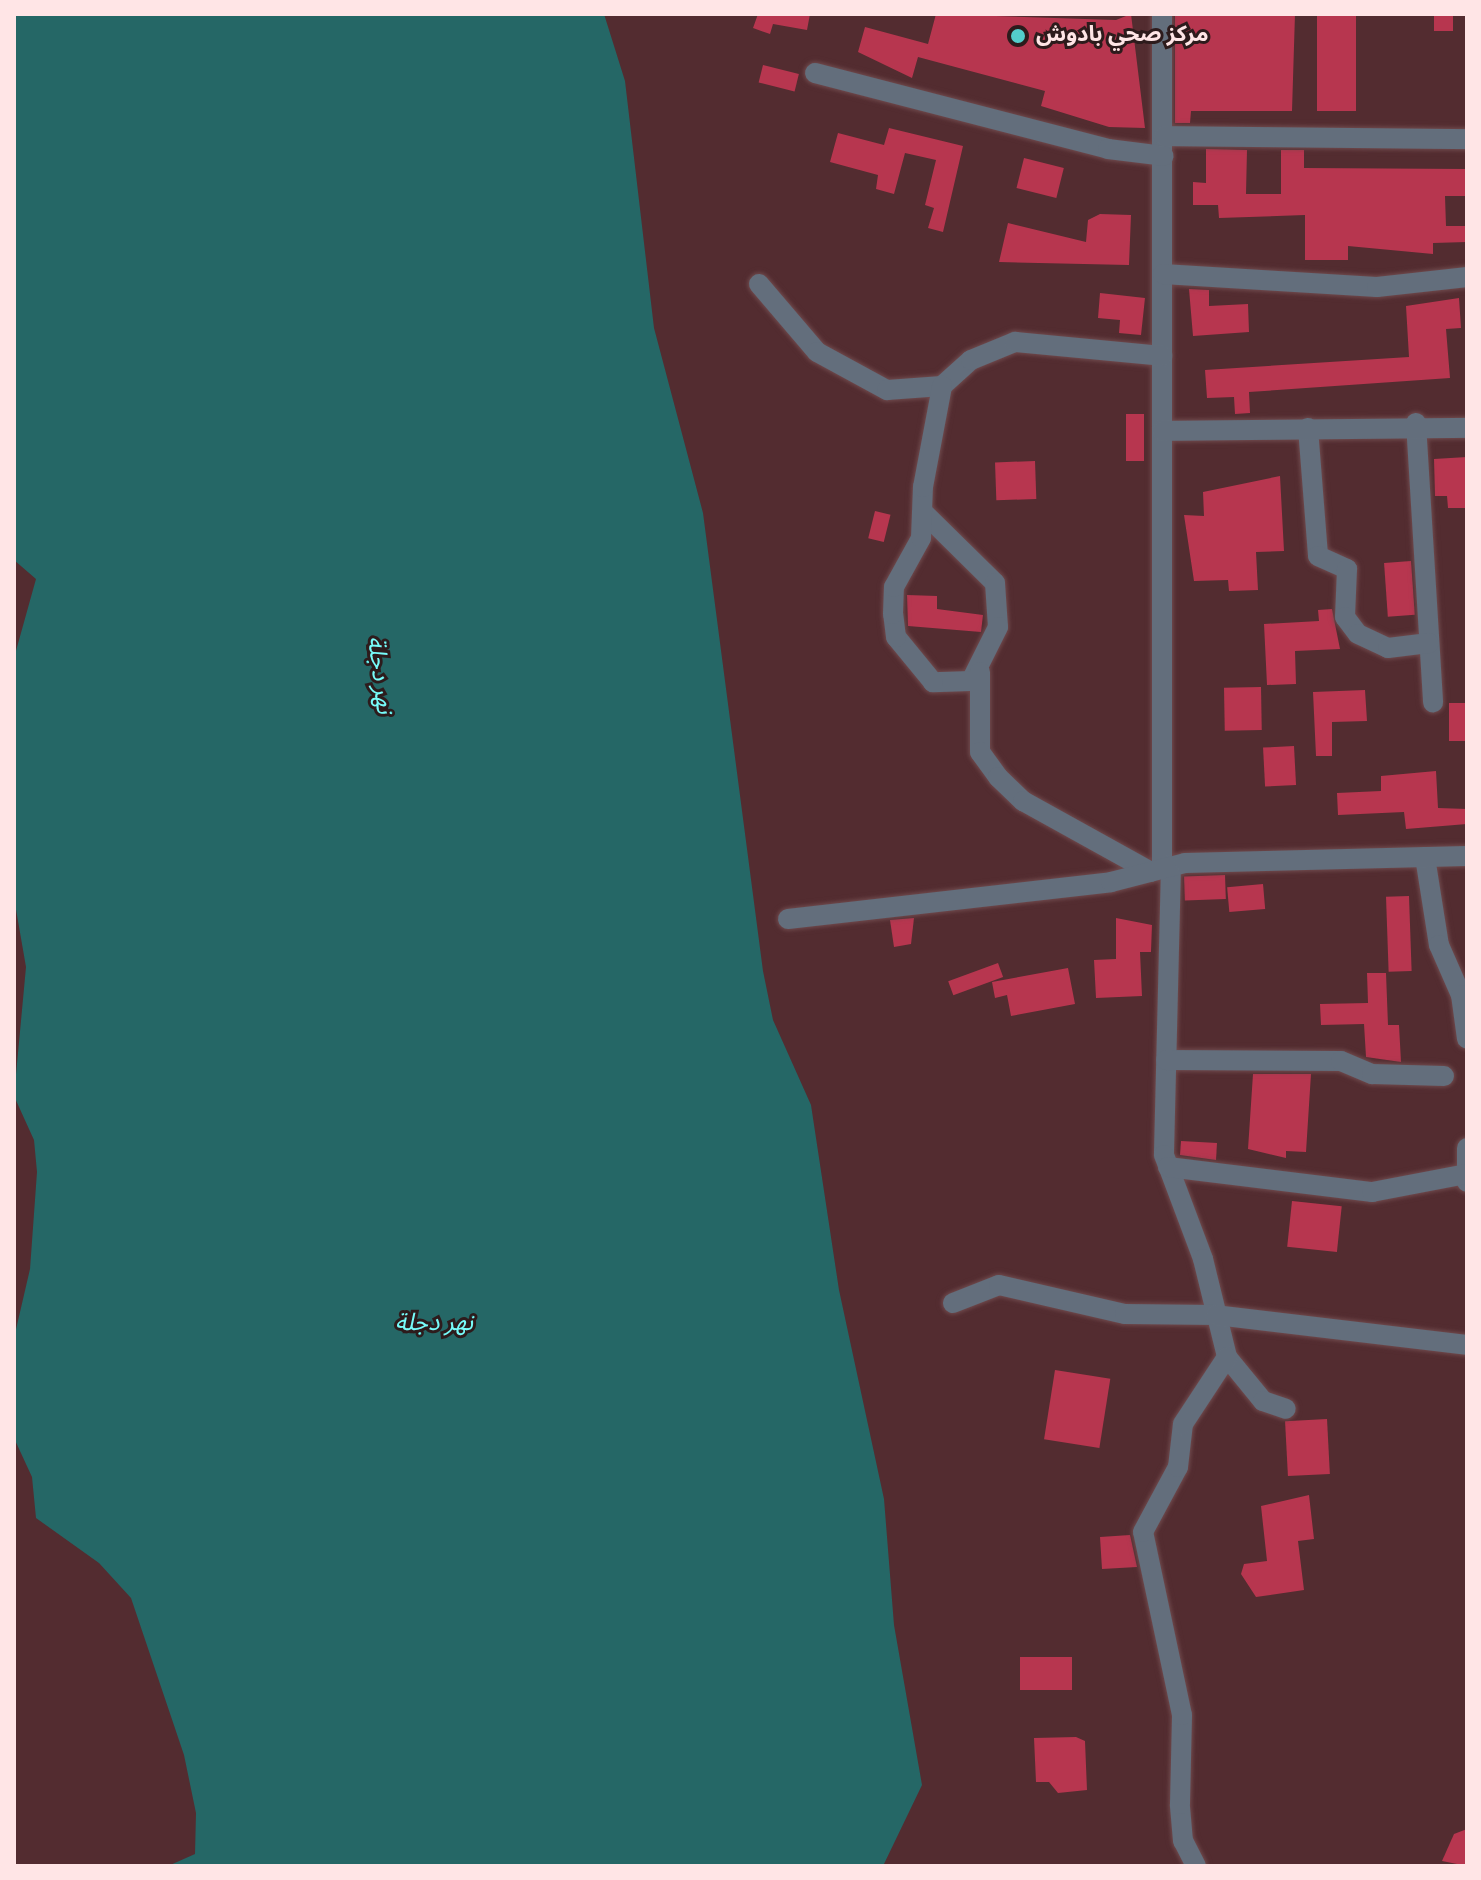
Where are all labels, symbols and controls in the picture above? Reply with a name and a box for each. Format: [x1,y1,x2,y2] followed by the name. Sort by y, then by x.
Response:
[1036,23,1209,49] place label: مركز صحي بادوش
[1007,25,1029,47] marker: مركز صحي بادوش
[359,635,397,715] water label: نهر دجلة
[395,1311,473,1339] water label: نهر دجلة

